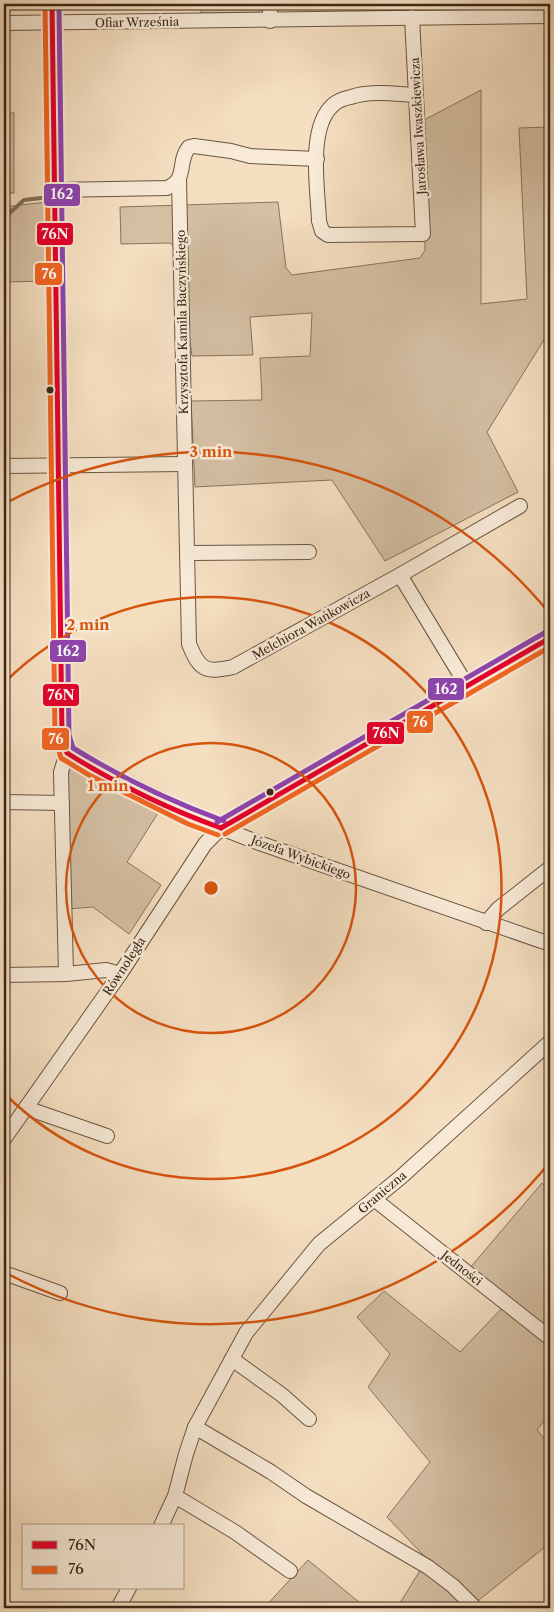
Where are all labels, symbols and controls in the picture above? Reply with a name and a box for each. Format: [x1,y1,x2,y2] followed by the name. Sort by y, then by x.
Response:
[95,14,180,30] street label: Ofiar Września
[407,56,429,197] street label: Jarosława Iwaszkiewicza
[43,183,81,207] line badge: 162
[51,185,73,203] text: 162
[36,222,74,246] line badge: 76N
[41,225,69,243] text: 76N
[173,230,191,414] street label: Krzysztofa Kamila Baczyńskiego
[34,262,63,286] line badge: 76
[41,265,57,283] text: 76
[45,385,55,395] unlabelled marker
[190,442,233,461] text: 3 min
[249,585,373,663] street label: Melchiora Wańkowicza
[66,615,110,634] text: 2 min
[49,639,87,663] line badge: 162
[57,642,79,660] text: 162
[427,677,465,701] line badge: 162
[435,680,457,698] text: 162
[42,683,80,707] line badge: 76N
[47,686,75,704] text: 76N
[406,710,434,734] line badge: 76
[412,713,428,731] text: 76
[366,721,405,745] line badge: 76N
[372,724,400,742] text: 76N
[41,727,70,751] line badge: 76
[48,730,64,748] text: 76
[87,776,129,795] text: 1 min
[265,787,275,797] unlabelled marker
[247,831,353,882] street label: Józefa Wybickiego
[202,879,220,897] centre of rings
[99,933,149,998] street label: Równoległa
[355,1167,410,1217] street label: Graniczna
[437,1246,486,1289] street label: Jedności
[22,1524,185,1590] legend
[68,1535,96,1554] text: 76N
[68,1559,84,1578] text: 76

